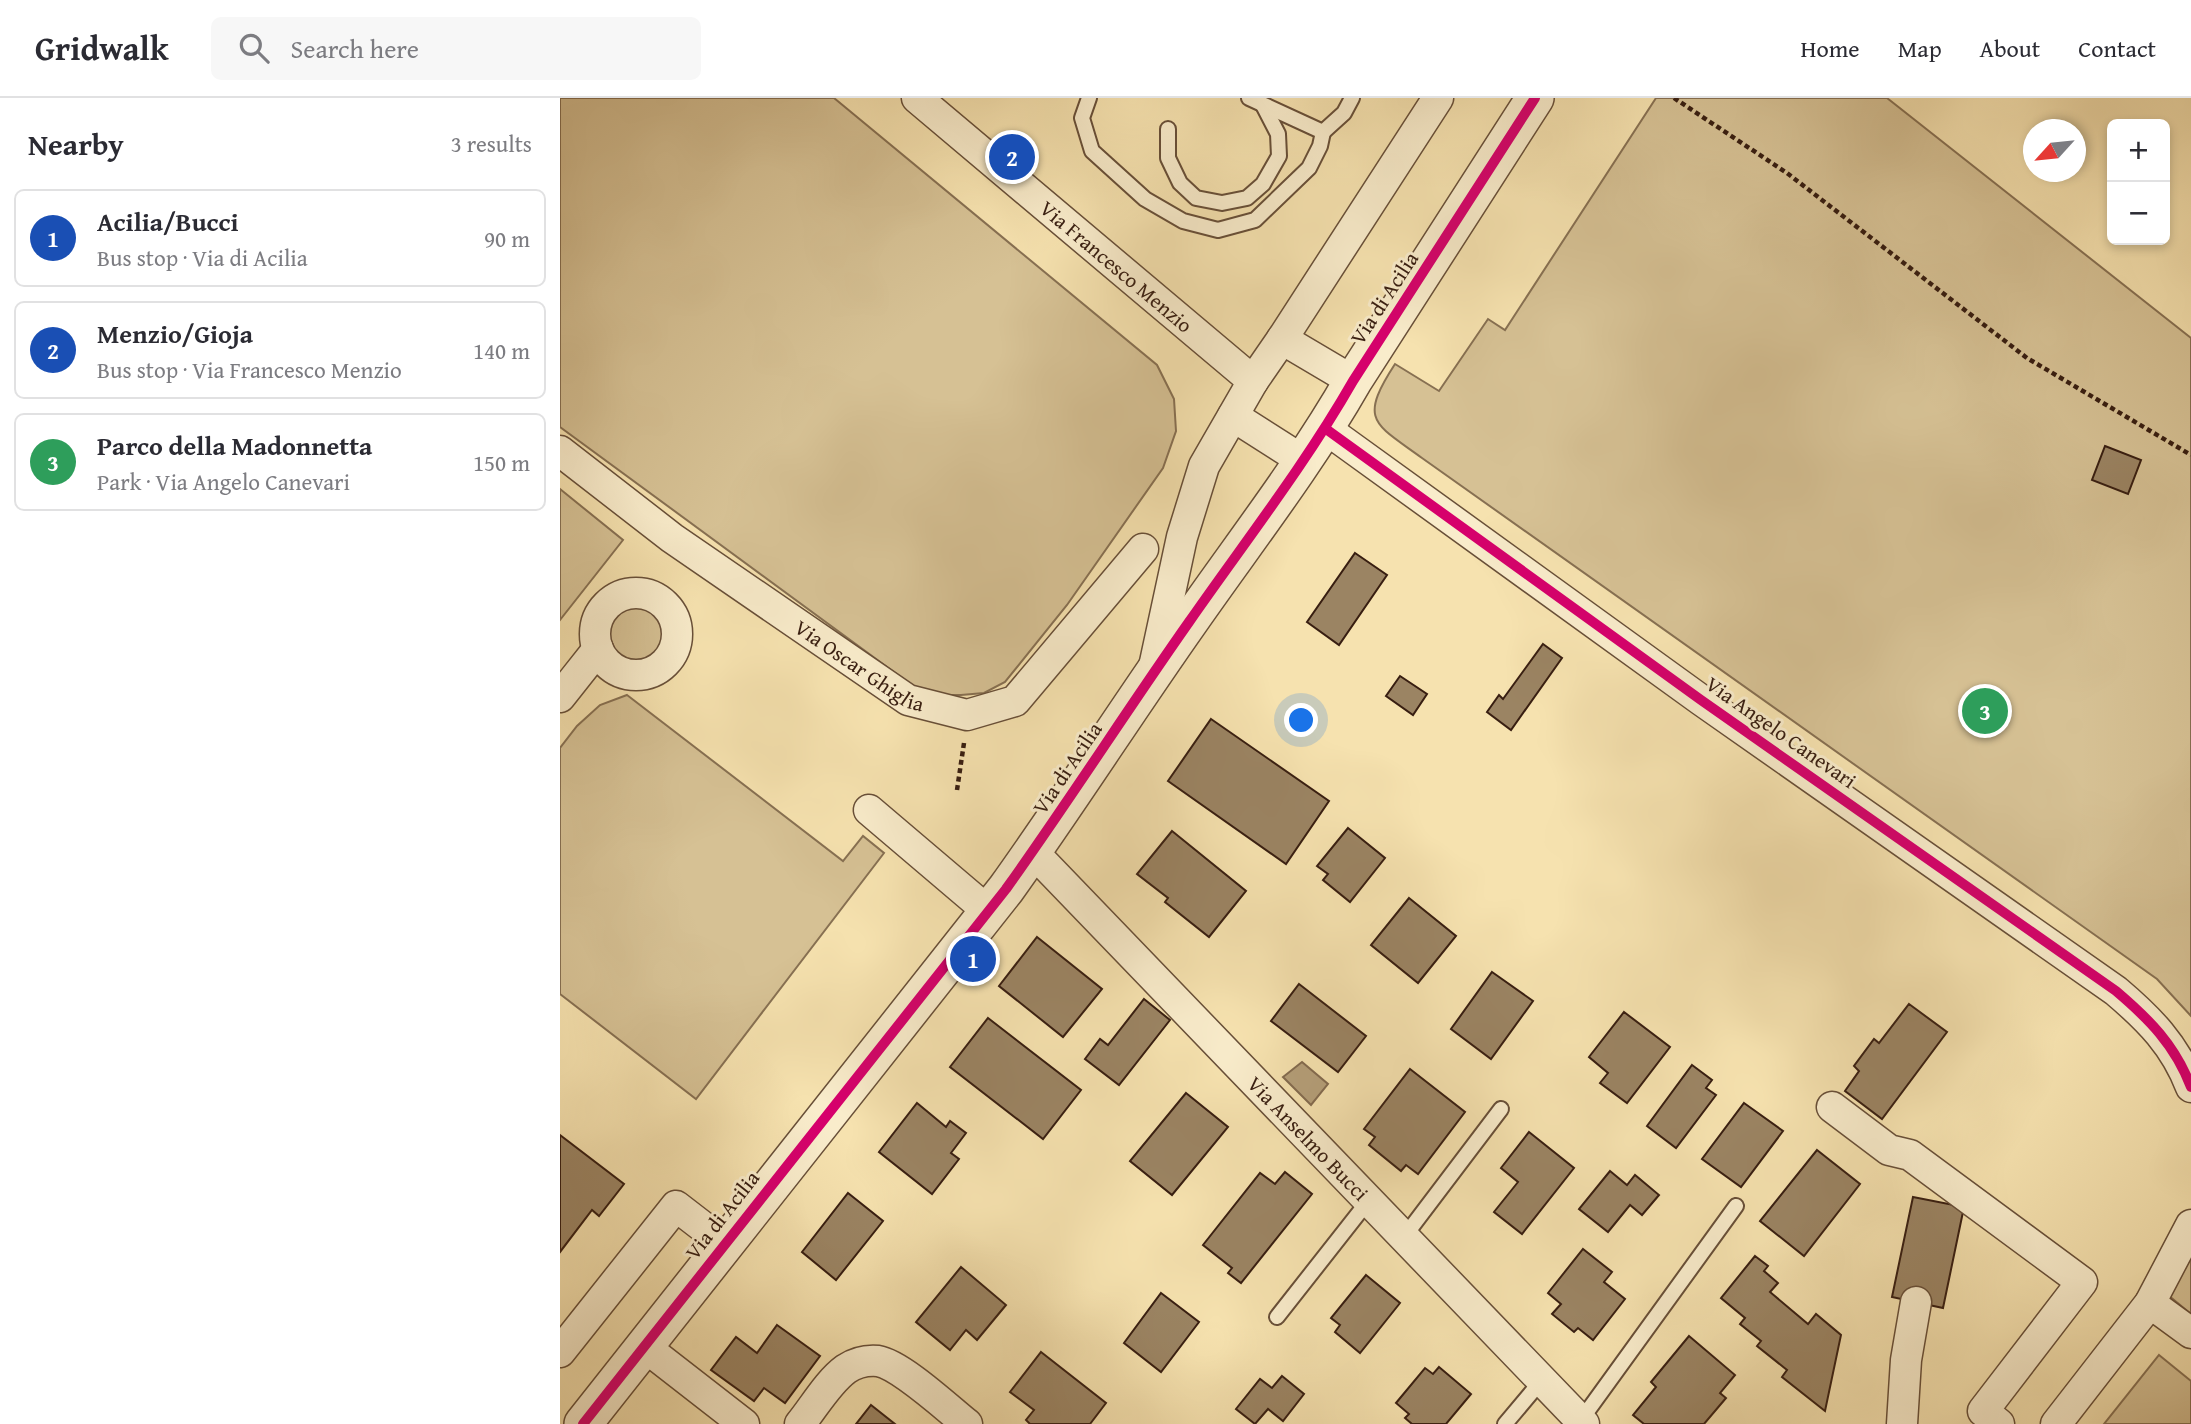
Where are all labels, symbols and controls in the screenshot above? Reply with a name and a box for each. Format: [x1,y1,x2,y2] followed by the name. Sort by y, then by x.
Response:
[211,17,701,80] search box
[35,24,169,72] text: Gridwalk
[235,29,273,67] icon: search
[291,29,419,68] text: Search here
[1801,31,1860,66] text: Home
[1898,31,1942,66] text: Map
[1980,31,2040,66] text: About
[2078,31,2156,66] text: Contact
[2023,119,2086,182] north arrow
[2107,119,2170,245] map controls
[2107,119,2170,182] button: +
[28,122,124,166] text: Nearby
[451,127,532,160] text: 3 results
[989,131,1035,183] pin: 2
[2107,182,2170,245] button: −
[1033,193,1200,340] street label: Via Francesco Menzio
[97,202,239,241] text: Acilia/Bucci
[47,222,59,255] text: 1
[484,222,530,255] text: 90 m
[97,241,308,274] text: Bus stop · Via di Acilia
[1342,245,1426,351] street label: Via di Acilia
[97,314,253,353] text: Menzio/Gioja
[47,334,59,367] text: 2
[473,334,530,367] text: 140 m
[97,353,402,386] text: Bus stop · Via Francesco Menzio
[97,426,372,465] text: Parco della Madonnetta
[47,446,59,479] text: 3
[473,446,530,479] text: 150 m
[97,465,350,498] text: Park · Via Angelo Canevari
[789,611,927,719] street label: Via Oscar Ghiglia
[1699,668,1863,796] street label: Via Angelo Canevari
[1962,685,2008,737] pin: 3
[1284,703,1318,737] your location
[1025,716,1109,820] street label: Via di Acilia
[950,933,996,985] pin: 1
[1241,1068,1376,1208] street label: Via Anselmo Bucci
[677,1164,767,1266] street label: Via di Acilia

